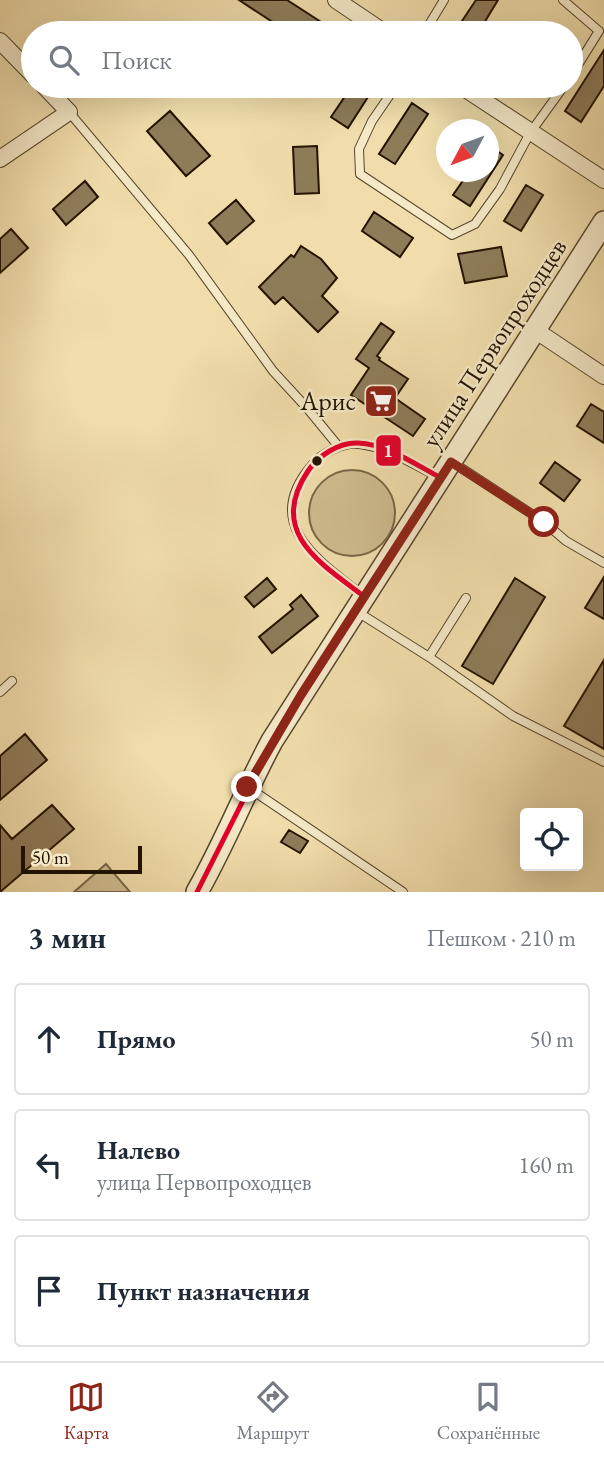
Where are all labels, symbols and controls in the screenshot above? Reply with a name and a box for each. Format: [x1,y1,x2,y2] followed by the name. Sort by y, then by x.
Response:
[21,21,583,98] search box
[45,41,83,79] icon: search
[101,43,172,77] text: Поиск
[436,119,499,182] north arrow
[414,232,574,454] street label: улица Первопроходцев
[362,382,400,420] supermarket icon: Арис
[299,384,356,418] place label: Арис
[375,434,402,467] line badge: 1
[383,438,393,463] text: 1
[310,454,324,468] unlabelled marker
[528,506,559,537] route start
[231,771,262,802] route end
[520,808,583,871] map controls
[520,808,583,871] button: locate
[21,843,142,875] scale bar
[32,845,69,870] text: 50 m
[28,918,106,957] text: 3 мин
[427,923,576,953] text: Пешком · 210 m
[30,1020,68,1058] icon: ahead
[97,1022,176,1056] text: Прямо
[529,1024,574,1054] text: 50 m
[97,1133,180,1167] text: Налево
[30,1146,68,1184] icon: left
[518,1150,574,1180] text: 160 m
[97,1167,312,1197] text: улица Первопроходцев
[30,1272,68,1310] icon: arrive
[97,1274,310,1308] text: Пункт назначения
[64,1378,109,1445] tab: Карта
[236,1378,309,1445] tab: Маршрут
[437,1378,540,1445] tab: Сохранённые

